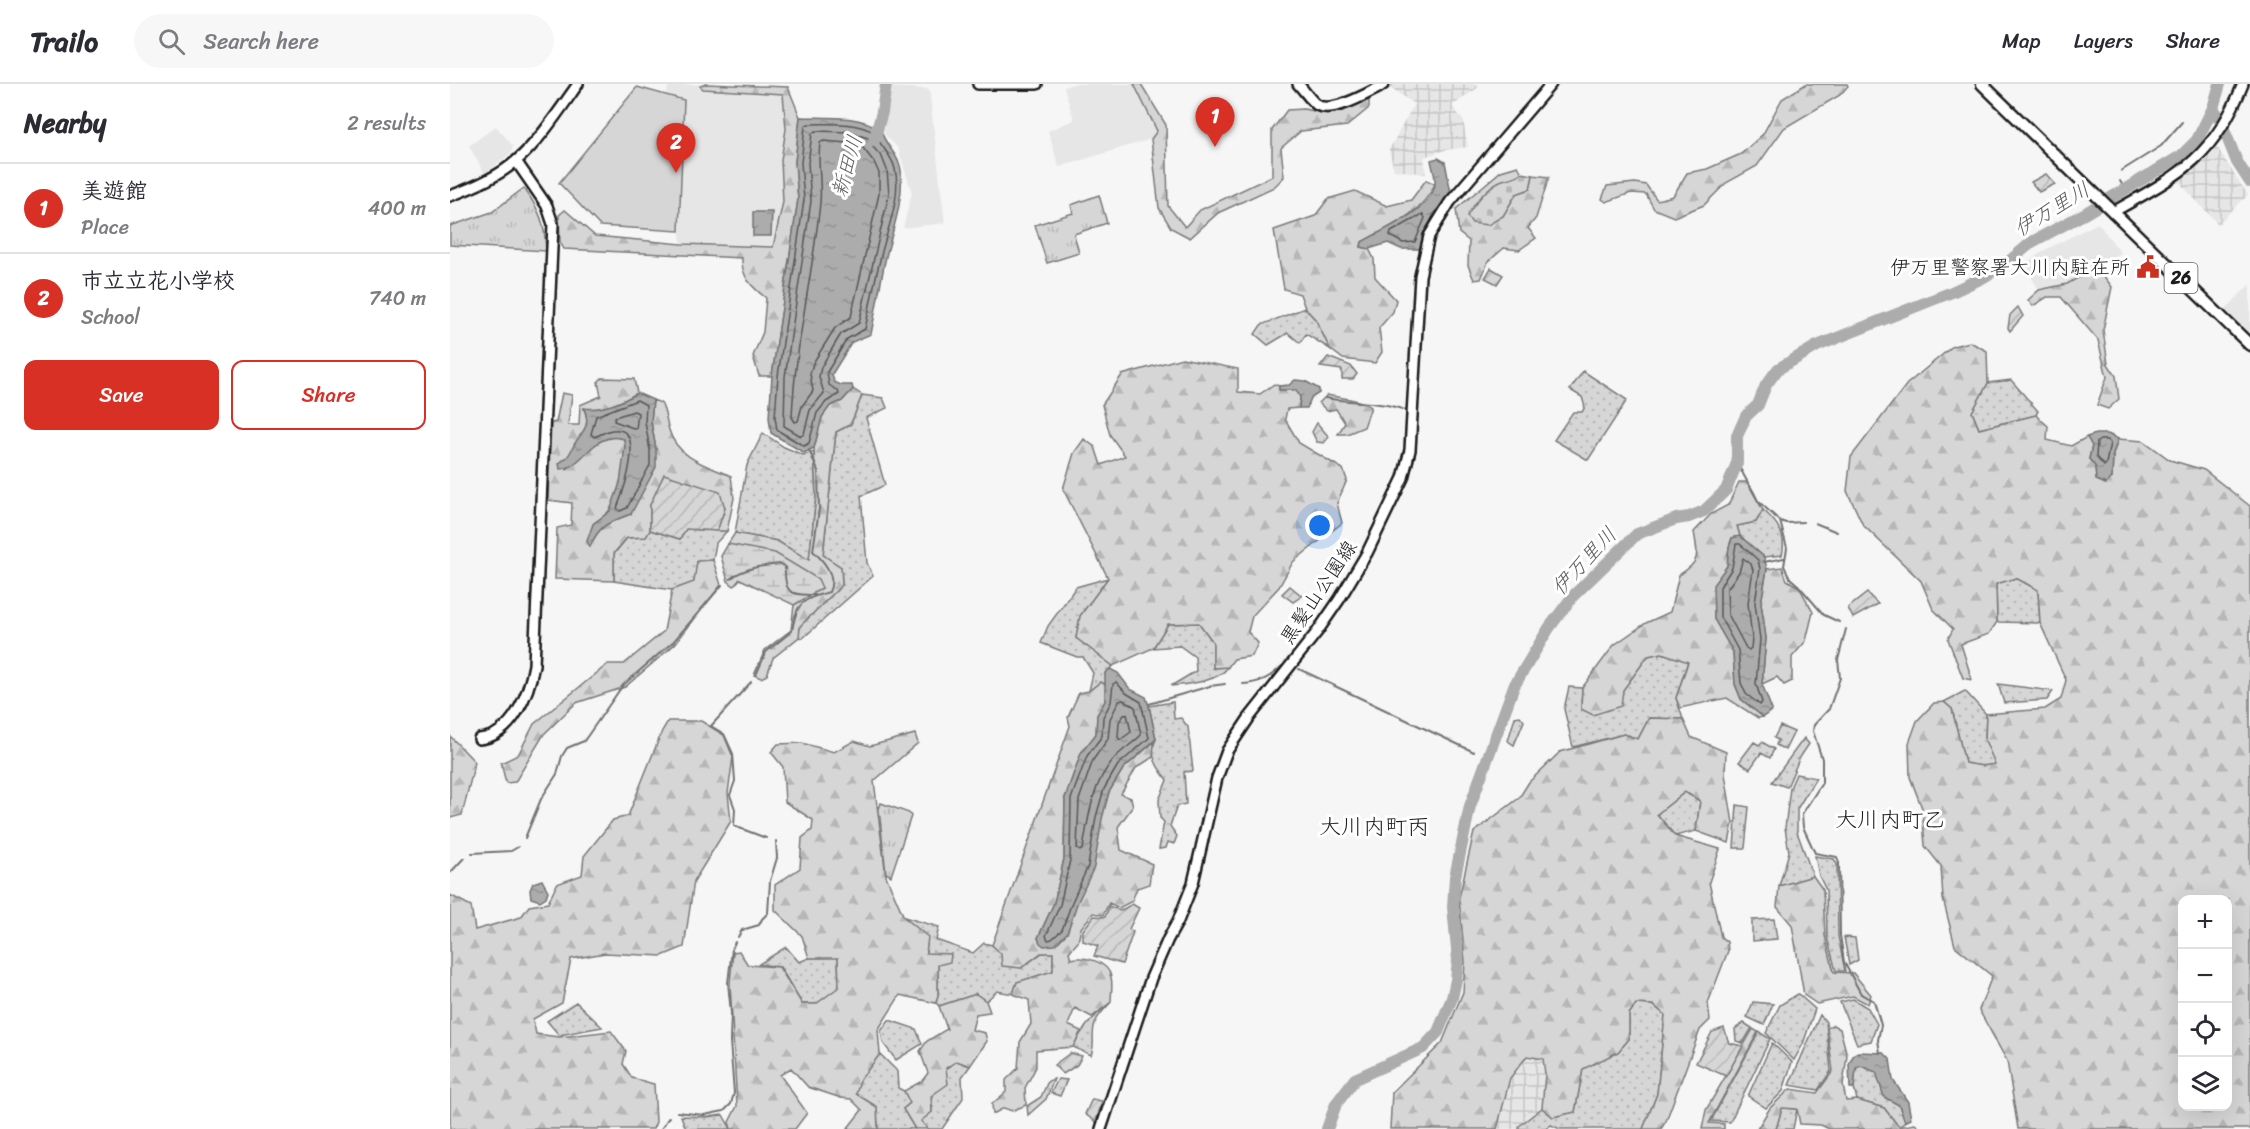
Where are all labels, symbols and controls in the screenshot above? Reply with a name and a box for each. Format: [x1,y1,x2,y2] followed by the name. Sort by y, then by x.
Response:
[134,14,554,68] search box
[30,17,98,66] text: Trailo
[203,22,319,61] text: Search here
[2002,22,2041,60] text: Map
[2074,22,2133,60] text: Layers
[2166,22,2220,60] text: Share
[155,25,188,58] icon: search
[1196,98,1234,147] pin: 1
[24,100,106,146] text: Nearby
[347,106,426,141] text: 2 results
[656,124,696,173] pin: 2
[820,130,874,202] water label: 新田川
[81,171,147,210] text: 美遊館
[2006,171,2098,247] water label: 伊万里川
[39,191,48,226] text: 1
[368,191,426,226] text: 400 m
[81,210,129,245] text: Place
[1890,250,2130,285] place label: 伊万里警察署大川内駐在所
[2135,254,2161,280] public building icon: 伊万里警察署大川内駐在所
[81,261,235,300] text: 市立立花小学校
[2164,263,2198,293] road number: 26
[38,281,49,316] text: 2
[369,281,426,316] text: 740 m
[81,300,140,335] text: School
[24,360,219,430] button: Save
[231,360,426,430] button: Share
[1305,511,1334,540] your location
[1541,517,1627,605] water label: 伊万里川
[1270,533,1366,652] street label: 黒髪山公園線
[1835,800,1945,839] district label: 大川内町乙
[1319,807,1429,846] district label: 大川内町丙
[2178,895,2232,1111] map controls
[2178,895,2232,949] button: +
[2178,949,2232,1003] button: −
[2178,1003,2232,1057] button: locate
[2178,1057,2232,1111] button: layers

